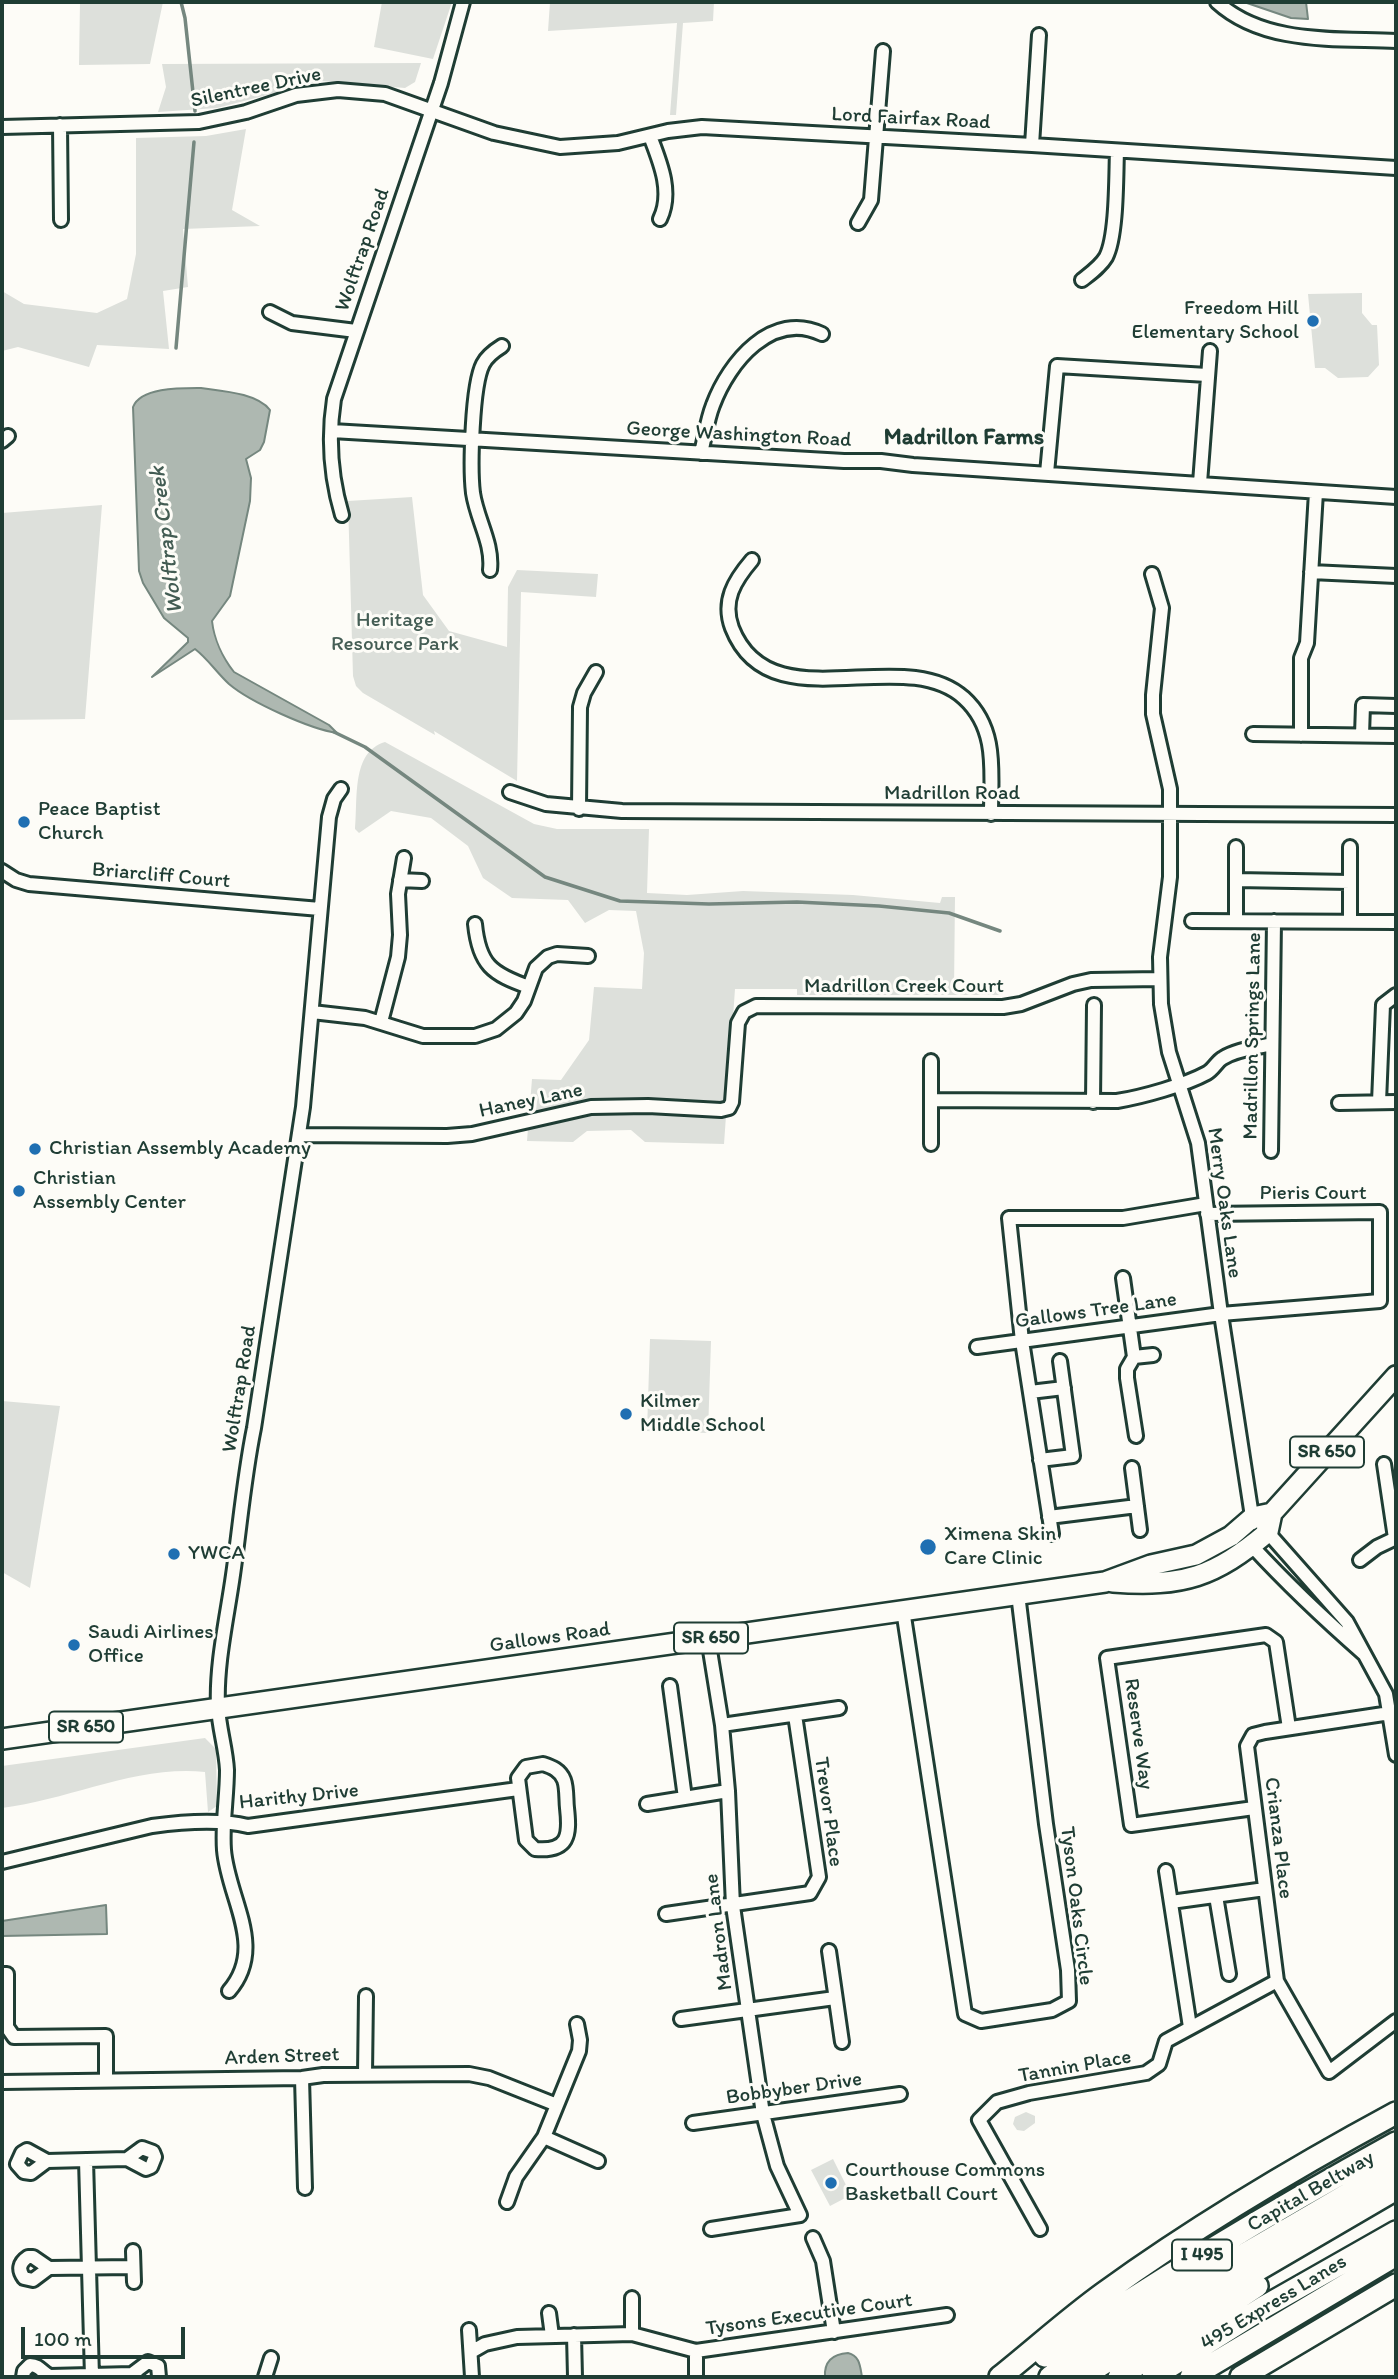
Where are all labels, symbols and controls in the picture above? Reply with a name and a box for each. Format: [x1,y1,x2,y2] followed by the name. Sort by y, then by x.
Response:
[188,62,324,114] street label: Silentree Drive
[831,102,991,136] street label: Lord Fairfax Road
[330,185,396,315] street label: Wolftrap Road
[1132,296,1299,346] place label: Freedom Hill Elementary School
[1305,313,1321,329] marker: Freedom Hill Elementary School
[626,417,852,453] street label: George Washington Road
[884,424,1044,452] district label: Madrillon Farms
[144,465,190,615] water label: Wolftrap Creek
[331,608,459,658] park label: Heritage Resource Park
[884,781,1020,807] street label: Madrillon Road
[38,797,161,847] place label: Peace Baptist Church
[16,814,32,830] marker: Peace Baptist Church
[91,857,231,895] street label: Briarcliff Court
[1239,932,1267,1140] street label: Madrillon Springs Lane
[804,974,1004,1000] street label: Madrillon Creek Court
[477,1078,585,1124] street label: Haney Lane
[1201,1126,1247,1280] street label: Merry Oaks Lane
[49,1136,311,1162] place label: Christian Assembly Academy
[27,1141,43,1157] marker: Christian Assembly Academy
[33,1166,186,1216] place label: Christian Assembly Center
[1260,1181,1366,1207] street label: Pieris Court
[11,1183,27,1199] marker: Christian Assembly Center
[1014,1287,1178,1335] street label: Gallows Tree Lane
[217,1323,263,1455] street label: Wolftrap Road
[640,1389,765,1439] place label: Kilmer Middle School
[618,1406,634,1422] marker: Kilmer Middle School
[1290,1436,1364,1468] road number: SR 650
[944,1522,1056,1572] place label: Ximena Skin Care Clinic
[918,1537,938,1557] marker: Ximena Skin Care Clinic
[188,1541,245,1567] place label: YWCA
[166,1546,182,1562] marker: YWCA
[488,1617,612,1659] street label: Gallows Road
[88,1620,214,1670] place label: Saudi Airlines Office
[674,1622,748,1654] road number: SR 650
[66,1637,82,1653] marker: Saudi Airlines Office
[1118,1677,1158,1791] street label: Reserve Way
[49,1712,123,1742] road number: SR 650
[808,1756,848,1868] street label: Trevor Place
[1258,1776,1298,1900] street label: Crianza Place
[238,1778,360,1816] street label: Harithy Drive
[1054,1825,1098,1987] street label: Tyson Oaks Circle
[699,1872,739,1992] street label: Madron Lane
[224,2042,340,2072] street label: Arden Street
[1017,2045,1133,2089] street label: Tannin Place
[724,2067,864,2111] street label: Bobbyber Drive
[1243,2146,1379,2238] street label: Capital Beltway
[845,2158,1045,2208] place label: Courthouse Commons Basketball Court
[823,2175,839,2191] marker: Courthouse Commons Basketball Court
[1172,2240,1232,2270] road number: I 495
[1196,2249,1352,2357] street label: 495 Express Lanes
[704,2288,914,2342] street label: Tysons Executive Court
[24,2312,189,2356] scale bar
[34,2326,92,2351] text: 100 m

